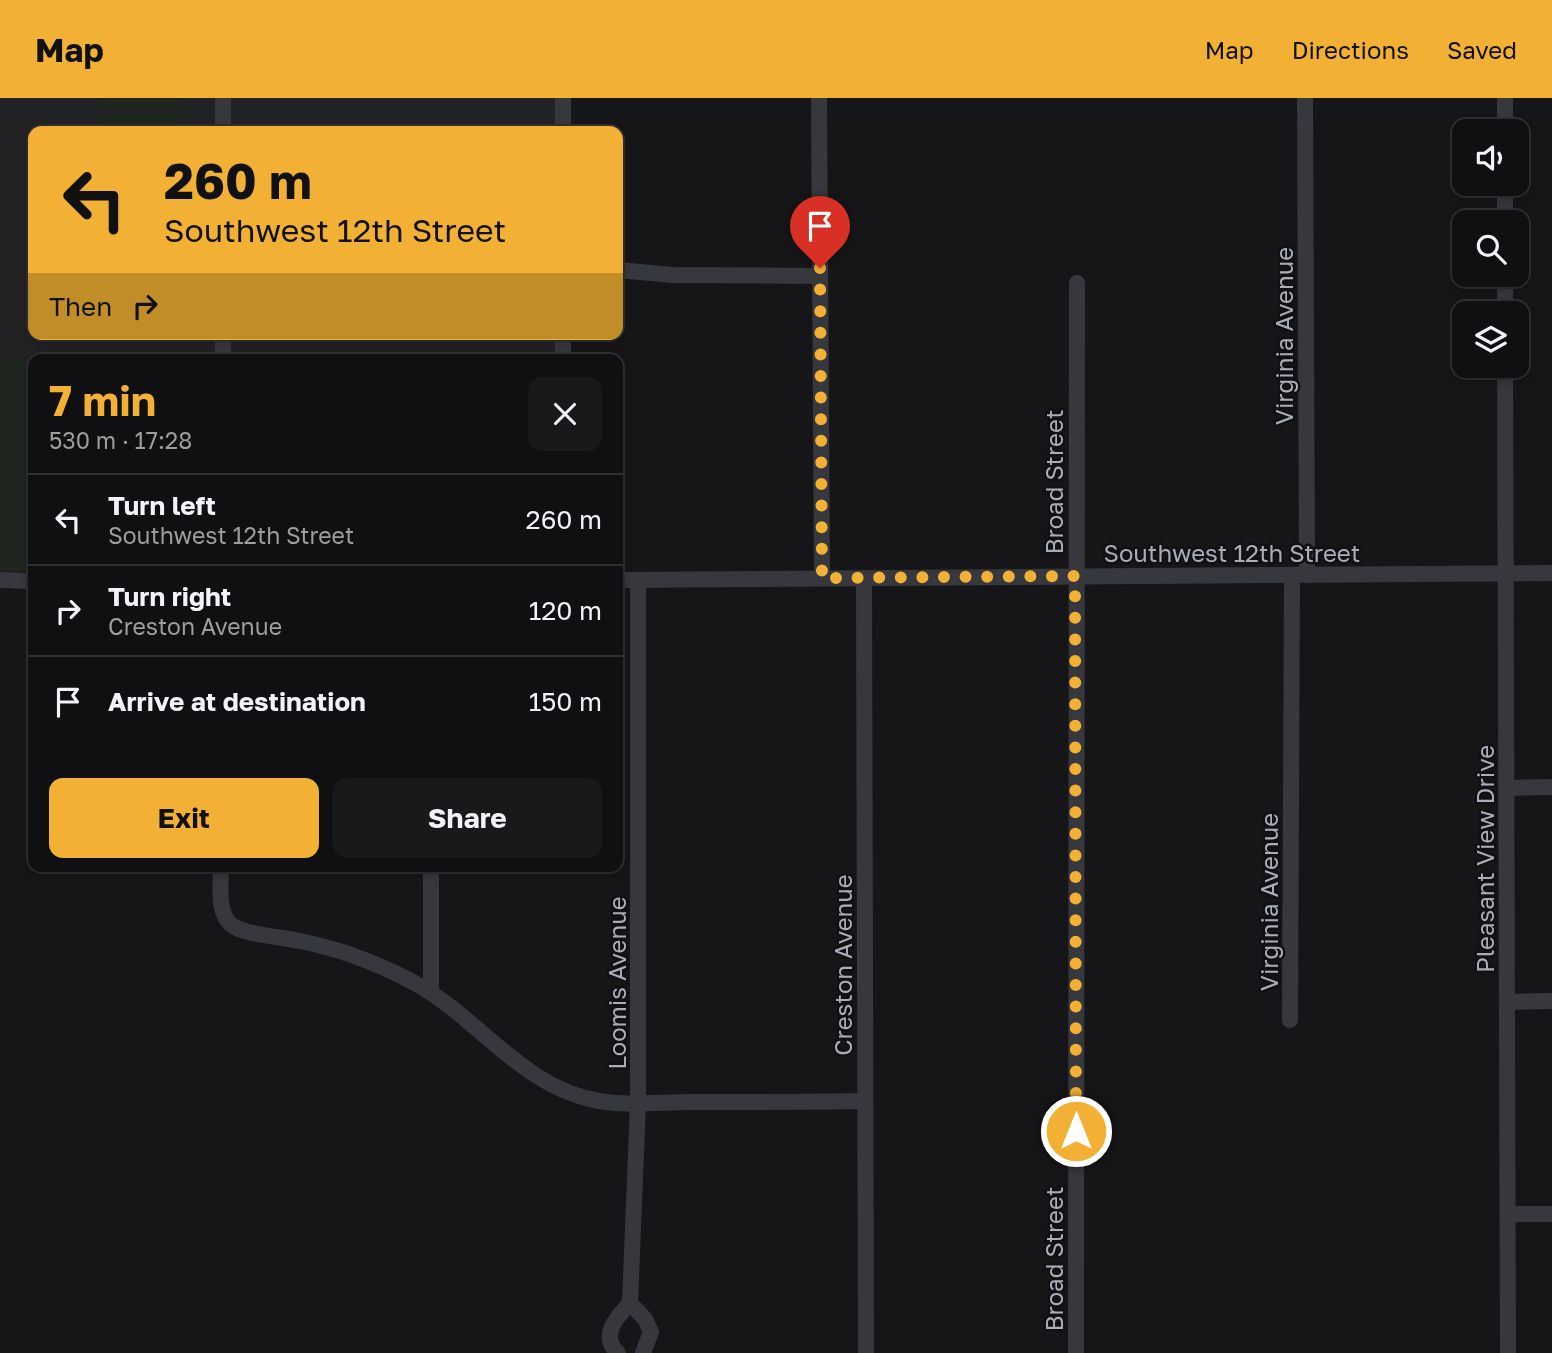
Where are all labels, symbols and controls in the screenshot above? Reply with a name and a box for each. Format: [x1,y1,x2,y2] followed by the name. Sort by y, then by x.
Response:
[35,30,104,69] text: Map
[1205,35,1254,64] text: Map
[1292,35,1409,64] text: Directions
[1447,35,1517,64] text: Saved
[1452,119,1529,378] map controls
[1452,119,1529,196] button: sound
[164,151,312,210] text: 260 m
[49,154,140,245] icon: left
[790,196,850,268] pin
[801,207,839,245] icon: arrive
[1452,210,1529,287] button: search
[164,211,506,249] text: Southwest 12th Street
[1269,247,1298,425] street label: Virginia Avenue
[126,287,164,325] icon: right
[49,291,112,322] text: Then
[1452,301,1529,378] button: layers
[49,375,156,425] text: 7 min
[528,377,602,451] button: close
[1039,410,1068,554] street label: Broad Street
[49,426,192,454] text: 530 m · 17:28
[108,490,216,521] text: Turn left
[49,501,87,539] icon: left
[526,504,602,535] text: 260 m
[108,521,354,549] text: Southwest 12th Street
[1104,538,1360,567] street label: Southwest 12th Street
[108,581,231,612] text: Turn right
[49,592,87,630] icon: right
[529,595,602,626] text: 120 m
[108,612,282,640] text: Creston Avenue
[49,683,87,721] icon: arrive
[108,686,366,717] text: Arrive at destination
[529,686,602,717] text: 150 m
[1470,745,1499,973] street label: Pleasant View Drive
[49,778,319,858] button: Exit
[333,778,602,858] button: Share
[1254,813,1283,991] street label: Virginia Avenue
[828,874,857,1056] street label: Creston Avenue
[602,896,631,1070] street label: Loomis Avenue
[1039,1094,1113,1168] position arrow
[1039,1187,1068,1331] street label: Broad Street

